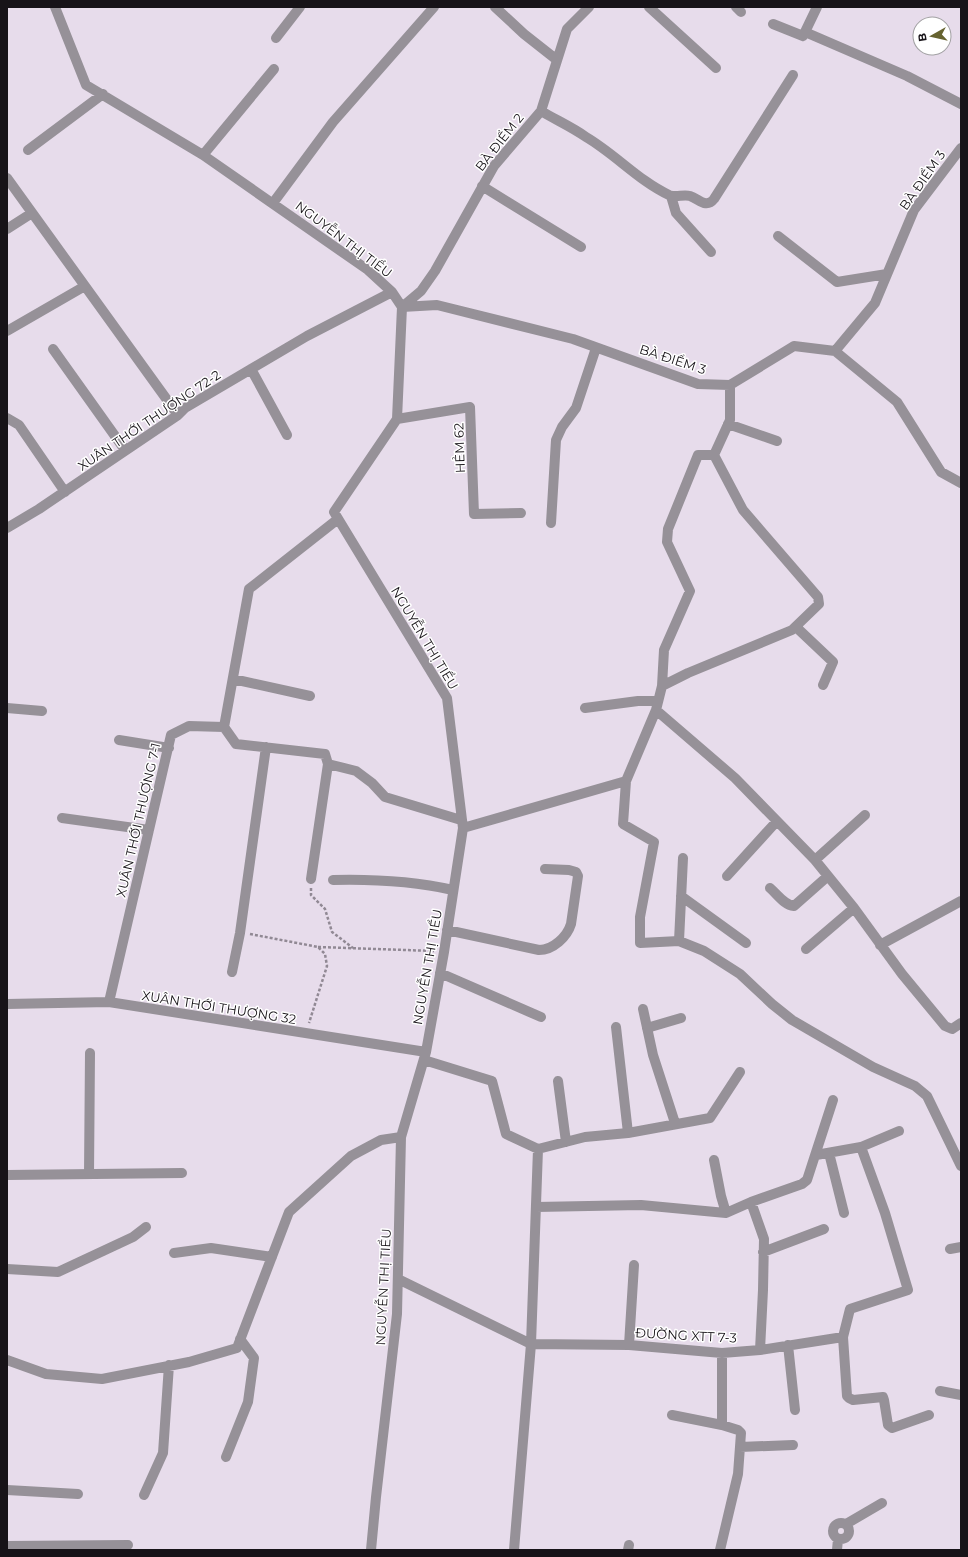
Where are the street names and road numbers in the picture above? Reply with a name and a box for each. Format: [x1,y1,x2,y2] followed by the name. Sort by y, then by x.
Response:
[471,110,527,174] street label: BÀ ĐIỂM 2
[896,147,948,213] street label: BÀ ĐIỂM 3
[292,197,396,281] street label: NGUYỄN THỊ TIỂU
[638,341,708,377] street label: BÀ ĐIỂM 3
[75,366,223,474] street label: XUÂN THỚI THƯỢNG 72-2
[450,423,468,473] street label: HẺM 62
[388,584,462,692] street label: NGUYỄN THỊ TIỂU
[112,741,164,899] street label: XUÂN THỚI THƯỢNG 7-1
[409,908,445,1026] street label: NGUYỄN THỊ TIỂU
[141,987,297,1027] street label: XUÂN THỚI THƯỢNG 32
[372,1228,394,1346] street label: NGUYỄN THỊ TIỂU
[635,1324,737,1346] street label: ĐƯỜNG XTT 7-3

